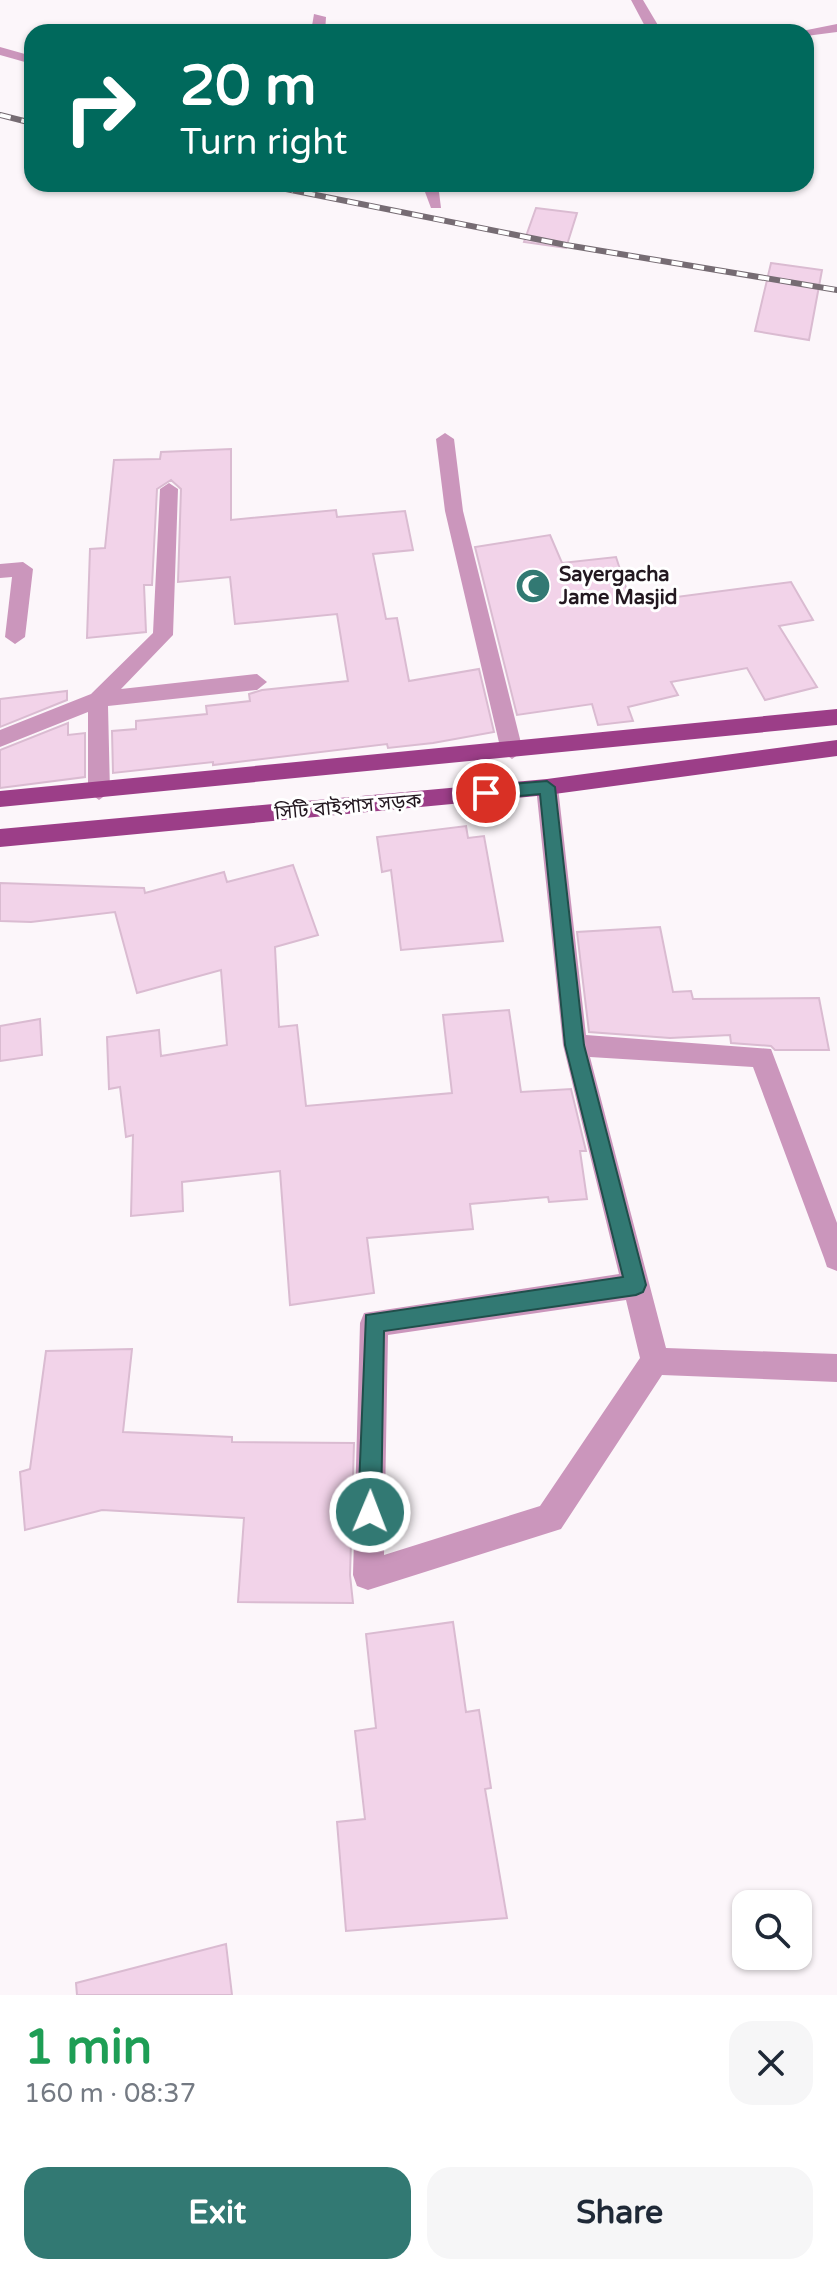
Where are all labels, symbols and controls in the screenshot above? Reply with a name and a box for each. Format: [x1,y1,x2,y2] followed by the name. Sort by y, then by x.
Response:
[180,53,316,120] text: 20 m
[48,56,152,160] icon: right
[180,121,347,164] text: Turn right
[558,563,677,610] place label: Sayergacha Jame Masjid
[514,567,552,605] mosque icon: Sayergacha Jame Masjid
[452,759,520,827] pin
[464,771,508,815] icon: arrive
[273,788,423,825] street label: সিটি বাইপাস সড়ক
[328,1470,412,1554] position arrow
[732,1890,812,1970] map controls
[732,1890,812,1970] button: search
[24,2019,152,2077] text: 1 min
[729,2021,813,2105] button: close
[24,2078,196,2109] text: 160 m · 08:37
[24,2167,411,2259] button: Exit
[427,2167,813,2259] button: Share

